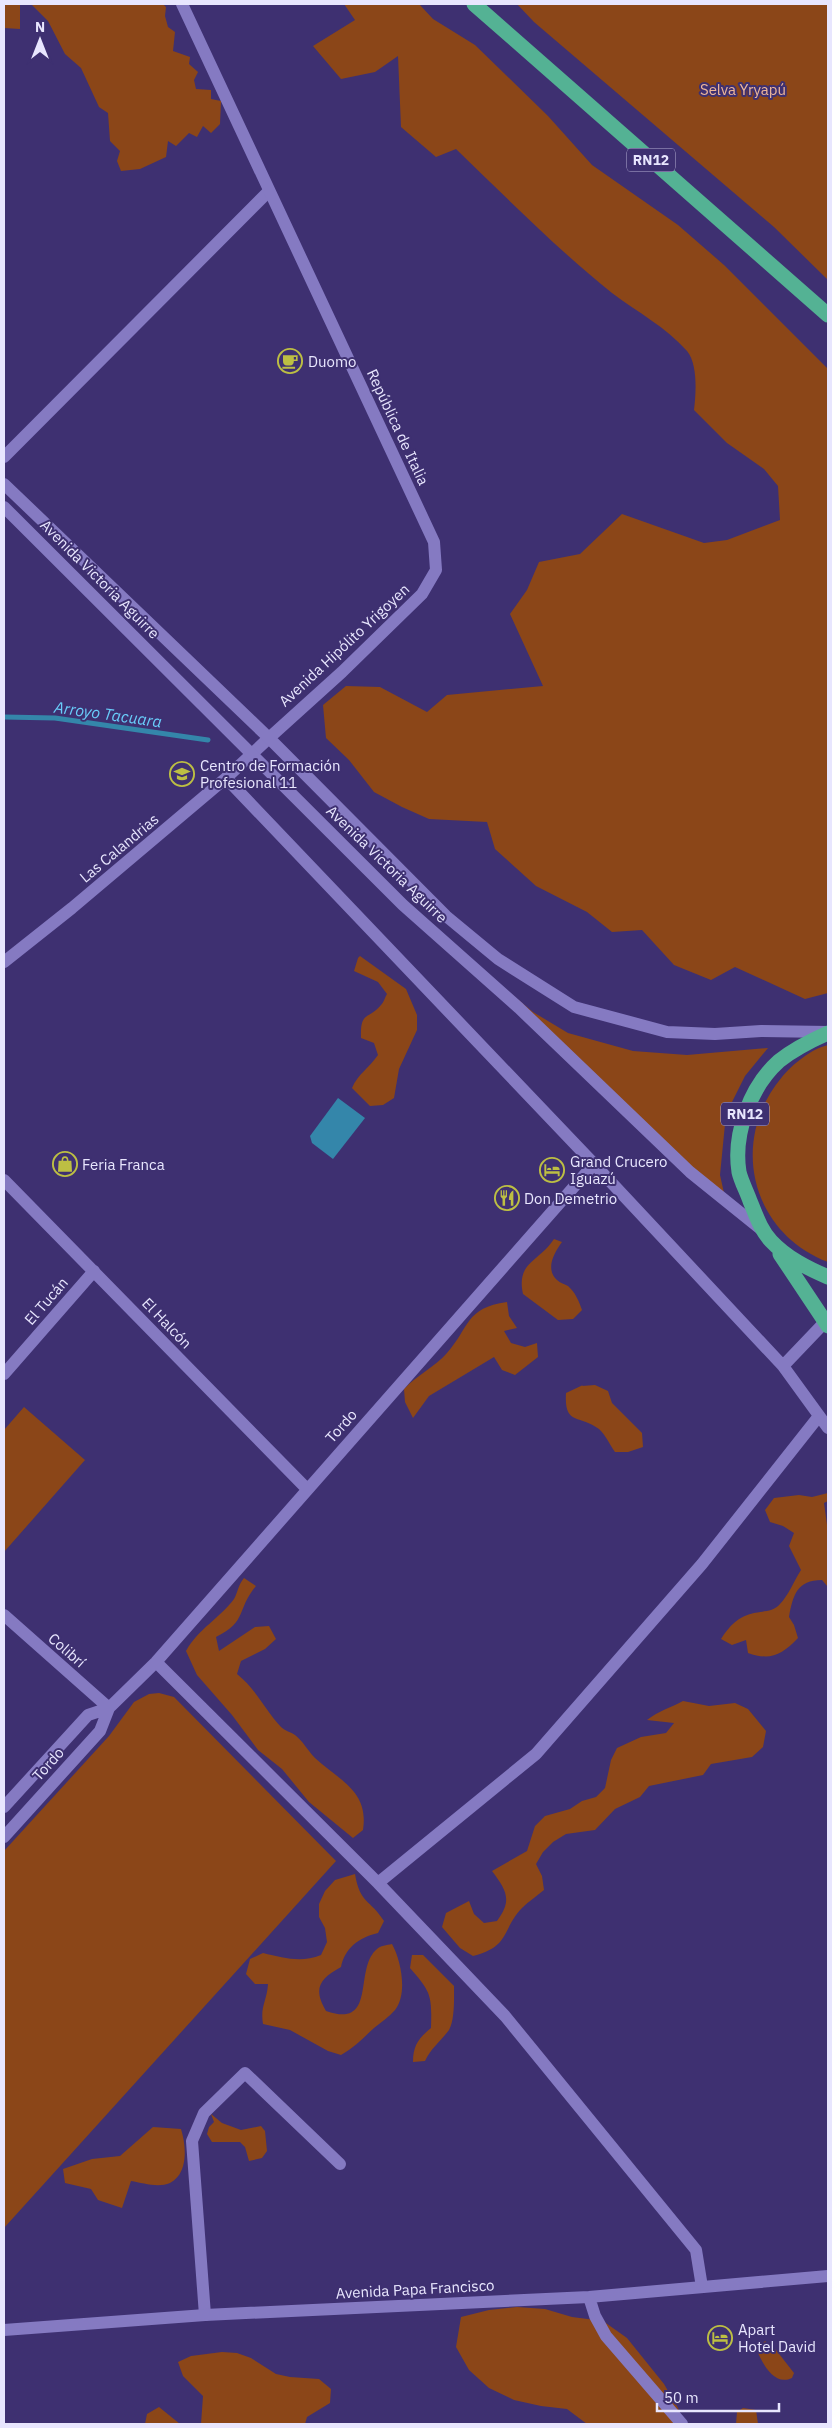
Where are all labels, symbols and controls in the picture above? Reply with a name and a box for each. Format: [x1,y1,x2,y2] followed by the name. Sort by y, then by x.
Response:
[15,15,65,65] north arrow
[35,18,45,36] text: N
[700,80,786,99] park label: Selva Yryapú
[627,148,675,172] road number: RN12
[277,348,303,374] cafe icon: Duomo
[308,352,356,371] place label: Duomo
[363,366,433,488] street label: República de Italia
[36,515,164,643] street label: Avenida Victoria Aguirre
[275,580,413,710] street label: Avenida Hipólito Yrigoyen
[52,696,163,731] water label: Arroyo Tacuara
[200,756,340,792] place label: Centro de Formación Profesional 11
[169,761,195,787] school or university icon: Centro de Formación Profesional 11
[322,801,452,927] street label: Avenida Victoria Aguirre
[76,809,162,887] street label: Las Calandrias
[721,1102,769,1126] road number: RN12
[52,1151,78,1177] shop icon: Feria Franca
[570,1152,668,1188] place label: Grand Crucero Iguazú
[82,1155,165,1174] place label: Feria Franca
[539,1157,565,1183] hotel icon: Grand Crucero Iguazú
[494,1185,520,1211] restaurant icon: Don Demetrio
[524,1189,617,1208] place label: Don Demetrio
[20,1273,72,1329] street label: El Tucán
[138,1294,196,1352] street label: El Halcón
[321,1405,361,1447] street label: Tordo
[44,1629,90,1672] street label: Colibrí
[28,1743,68,1785] street label: Tordo
[335,2275,495,2303] street label: Avenida Papa Francisco
[738,2320,816,2356] place label: Apart Hotel David
[707,2325,733,2351] hotel icon: Apart Hotel David
[657,2380,780,2412] scale bar
[664,2388,699,2407] text: 50 m

